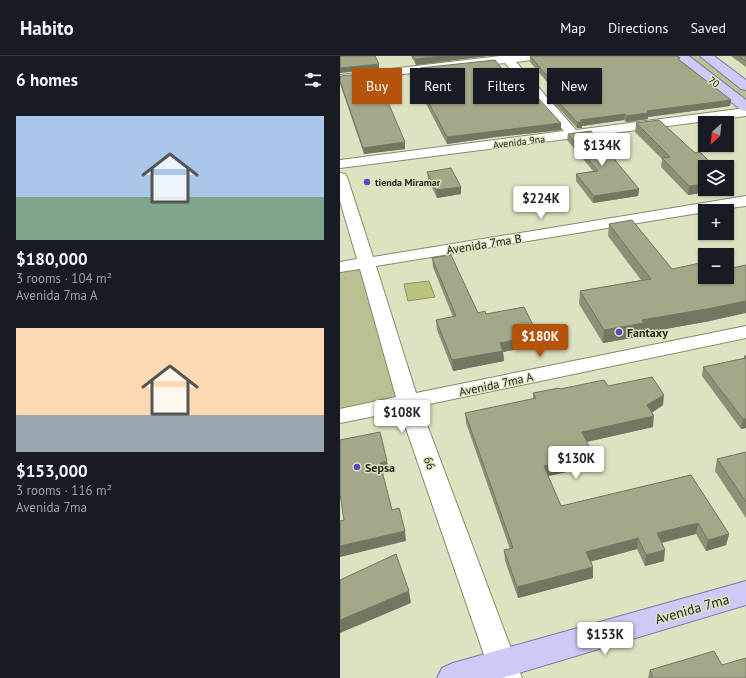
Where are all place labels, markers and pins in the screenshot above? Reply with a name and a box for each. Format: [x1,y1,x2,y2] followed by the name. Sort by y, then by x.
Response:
[574,133,630,167] pin: $134K
[375,176,441,189] place label: tienda Miramar
[362,177,372,187] marker: tienda Miramar
[513,186,569,220] pin: $224K
[512,324,568,358] pin: $180K
[627,325,668,340] place label: Fantaxy
[614,327,624,337] marker: Fantaxy
[374,400,430,434] pin: $108K
[548,446,604,480] pin: $130K
[365,460,395,475] place label: Sepsa
[352,462,362,472] marker: Sepsa
[577,622,633,656] pin: $153K

